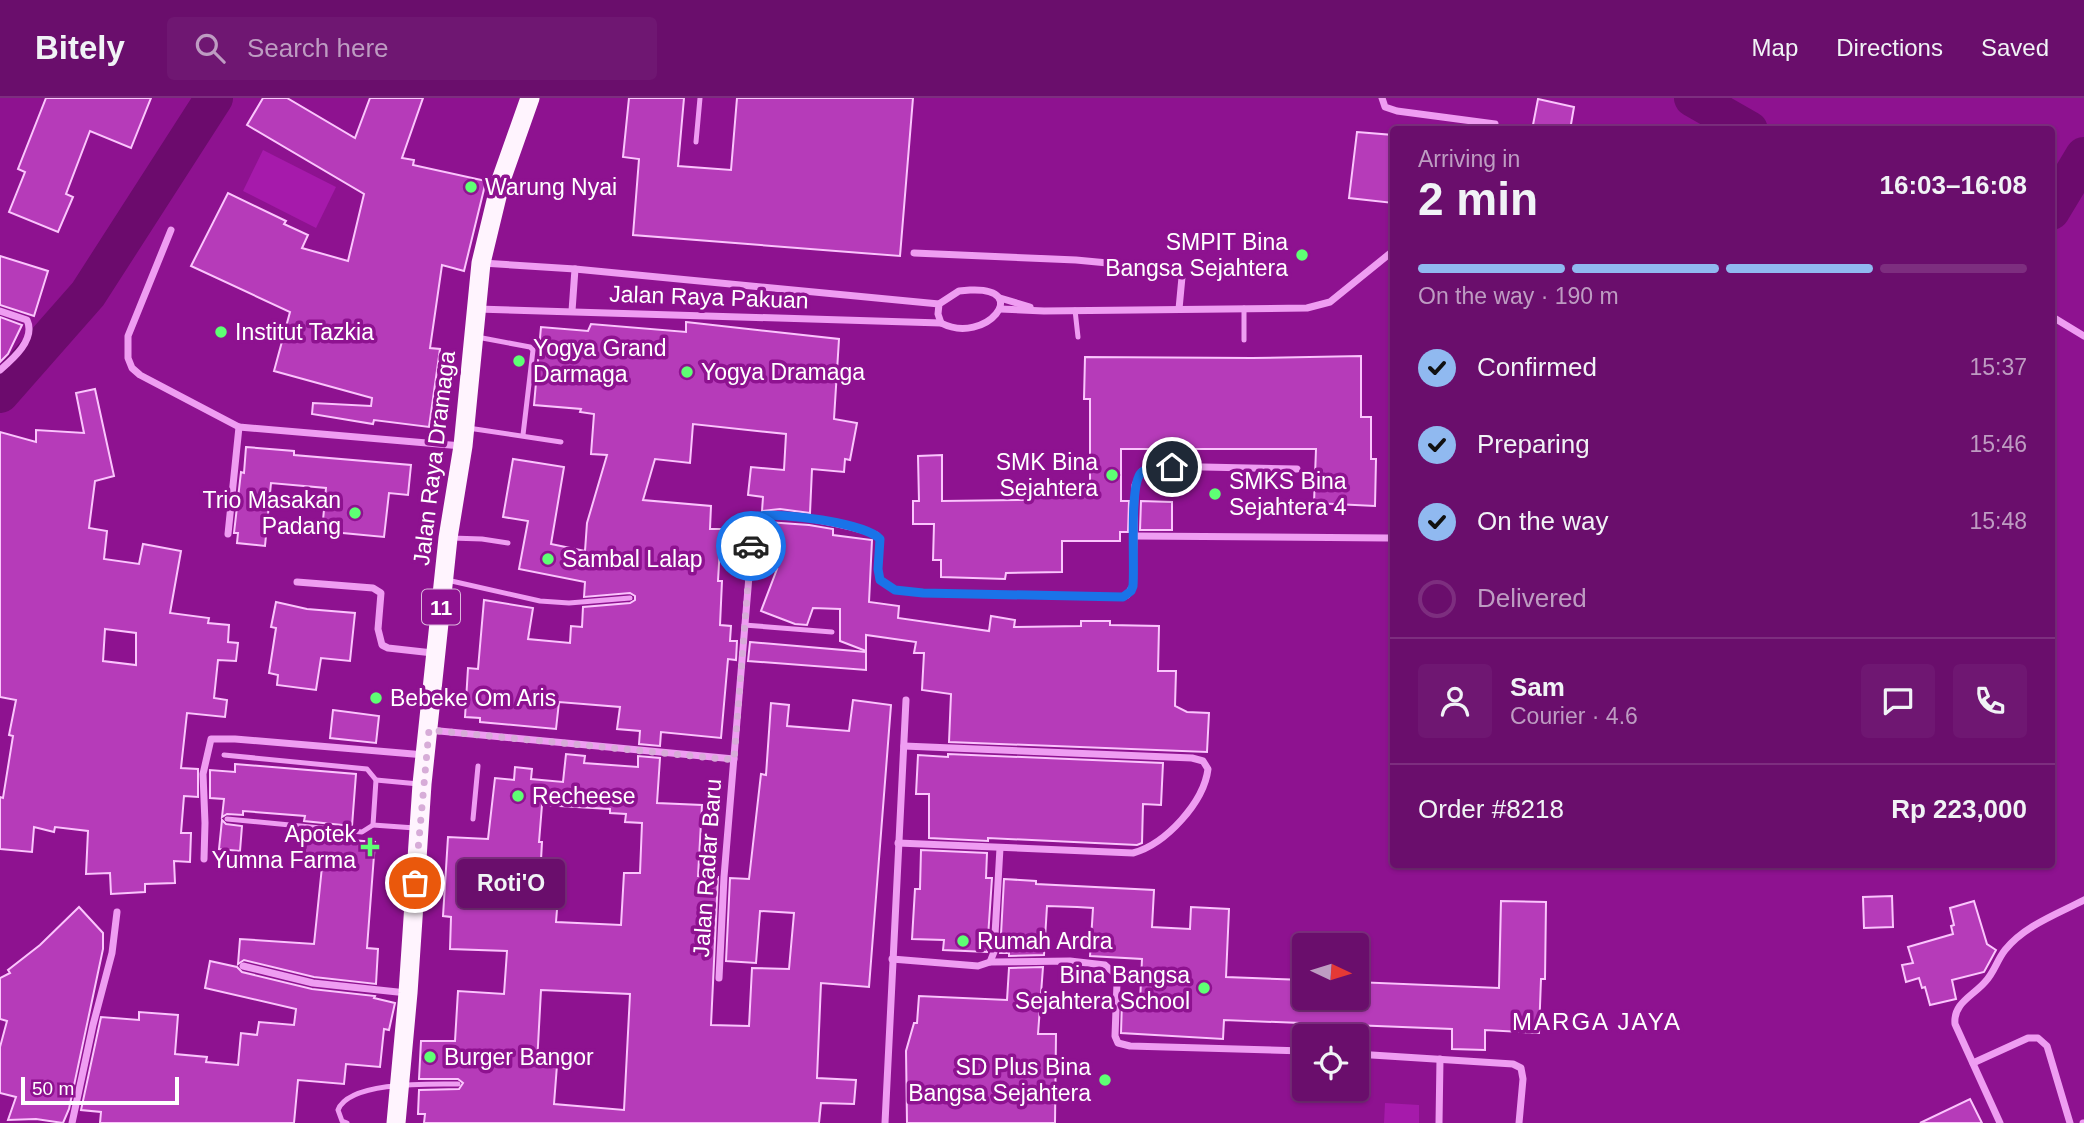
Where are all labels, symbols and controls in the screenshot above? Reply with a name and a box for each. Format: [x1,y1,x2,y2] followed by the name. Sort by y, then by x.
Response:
[167,17,657,80] search box
[35,29,125,66] text: Bitely
[191,29,229,67] icon: search
[247,33,389,63] text: Search here
[1752,34,1798,61] text: Map
[1836,34,1943,61] text: Directions
[1981,34,2049,61] text: Saved
[1418,146,1520,172] text: Arriving in
[1880,170,2027,200] text: 16:03–16:08
[1418,173,1538,225] text: 2 min
[485,174,617,200] place label: Warung Nyai
[463,179,479,195] marker: Warung Nyai
[1105,229,1288,281] place label: SMPIT Bina Bangsa Sejahtera
[1294,247,1310,263] marker: SMPIT Bina Bangsa Sejahtera
[609,281,809,313] street label: Jalan Raya Pakuan
[1418,283,1619,309] text: On the way · 190 m
[235,319,374,345] place label: Institut Tazkia
[213,324,229,340] marker: Institut Tazkia
[533,335,666,387] place label: Yogya Grand Darmaga
[408,349,460,567] street label: Jalan Raya Dramaga
[1418,349,1456,387] icon: check
[1477,352,1597,382] text: Confirmed
[511,353,527,369] marker: Yogya Grand Darmaga
[1969,354,2027,380] text: 15:37
[701,359,865,385] place label: Yogya Dramaga
[679,364,695,380] marker: Yogya Dramaga
[1418,426,1456,464] icon: check
[1477,429,1590,459] text: Preparing
[1969,431,2027,457] text: 15:46
[1142,437,1202,497] pin
[1153,448,1191,486] icon: home
[996,449,1098,501] place label: SMK Bina Sejahtera
[1104,467,1120,483] marker: SMK Bina Sejahtera
[1229,468,1347,520] place label: SMKS Bina Sejahtera 4
[1207,486,1223,502] marker: SMKS Bina Sejahtera 4
[203,487,341,539] place label: Trio Masakan Padang
[1418,503,1456,541] icon: check
[347,505,363,521] marker: Trio Masakan Padang
[1477,506,1609,536] text: On the way
[1969,508,2027,534] text: 15:48
[716,511,786,581] courier
[732,527,770,565] icon: car
[562,546,703,572] place label: Sambal Lalap
[540,551,556,567] marker: Sambal Lalap
[1477,583,1587,613] text: Delivered
[422,589,460,624] road number: 11
[1418,664,1492,738] button: person
[1861,664,1935,738] button: chat
[1953,664,2027,738] button: phone
[1510,672,1565,702] text: Sam
[390,685,556,711] place label: Bebeke Om Aris
[368,690,384,706] marker: Bebeke Om Aris
[1510,703,1638,729] text: Courier · 4.6
[688,778,726,958] street label: Jalan Radar Baru
[532,783,636,809] place label: Recheese
[510,788,526,804] marker: Recheese
[1418,794,1564,824] text: Order #8218
[1891,794,2027,824] text: Rp 223,000
[212,821,356,873] place label: Apotek Yumna Farma
[362,839,378,855] marker: Apotek Yumna Farma
[385,853,445,913] pin
[457,858,566,908] callout: Roti'O
[396,864,434,902] icon: bag
[477,870,545,896] text: Roti'O
[977,928,1113,954] place label: Rumah Ardra
[955,933,971,949] marker: Rumah Ardra
[1292,933,1368,1010] north arrow
[1292,933,1369,1101] map controls
[1015,962,1190,1014] place label: Bina Bangsa Sejahtera School
[1196,980,1212,996] marker: Bina Bangsa Sejahtera School
[1512,1008,1682,1035] district label: MARGA JAYA
[1292,1024,1369,1101] button: locate
[444,1044,594,1070] place label: Burger Bangor
[422,1049,438,1065] marker: Burger Bangor
[908,1054,1091,1106] place label: SD Plus Bina Bangsa Sejahtera
[1097,1072,1113,1088] marker: SD Plus Bina Bangsa Sejahtera
[21,1074,178,1106] scale bar
[32,1078,74,1099] text: 50 m

